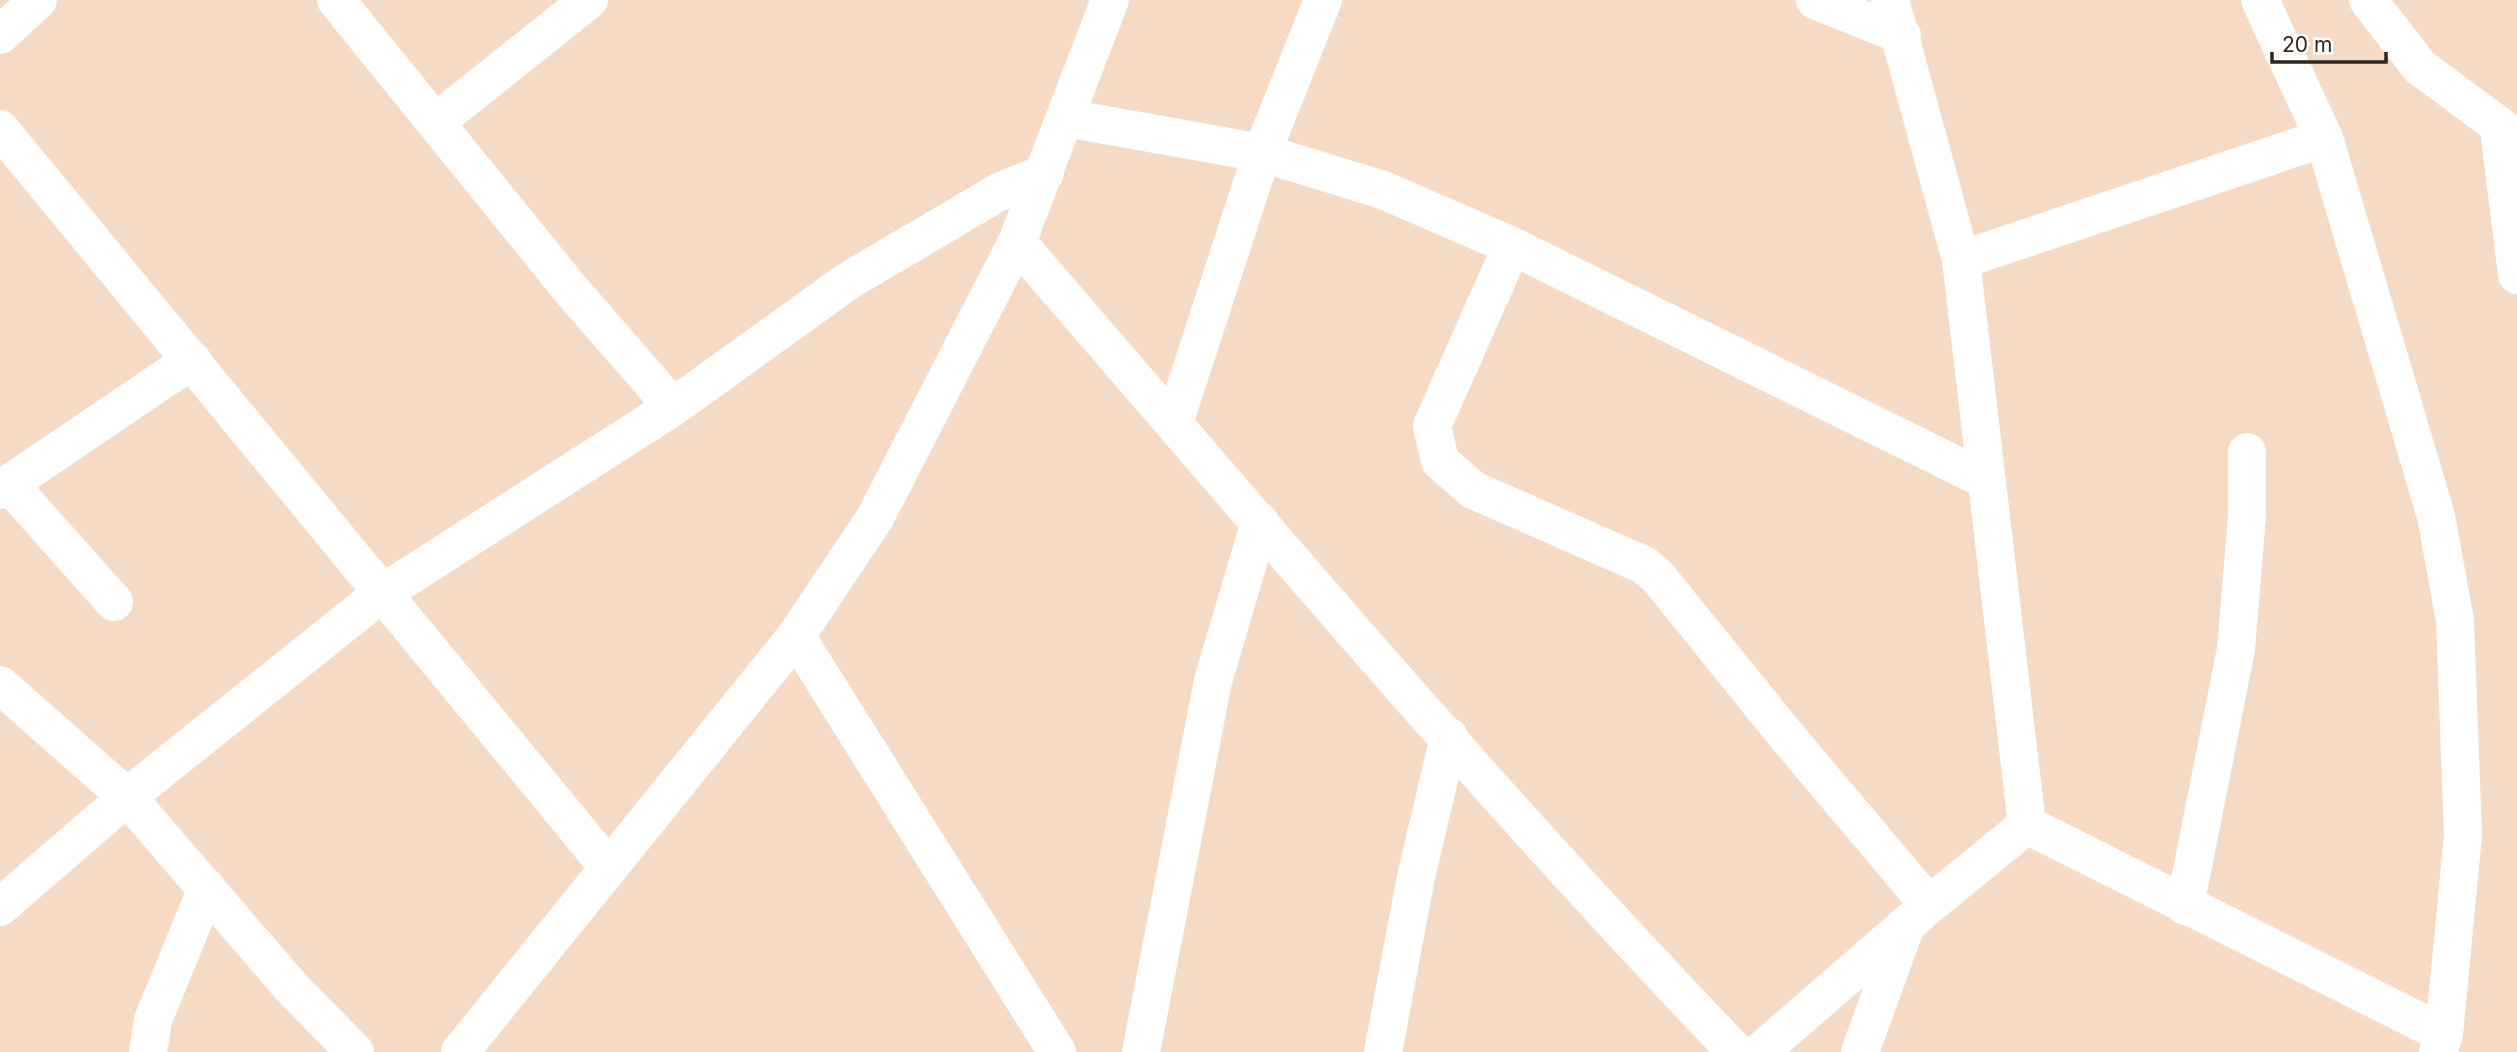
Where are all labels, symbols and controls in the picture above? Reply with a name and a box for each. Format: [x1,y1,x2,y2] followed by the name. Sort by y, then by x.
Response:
[2272,21,2386,65] scale bar
[2282,32,2332,57] text: 20 m

